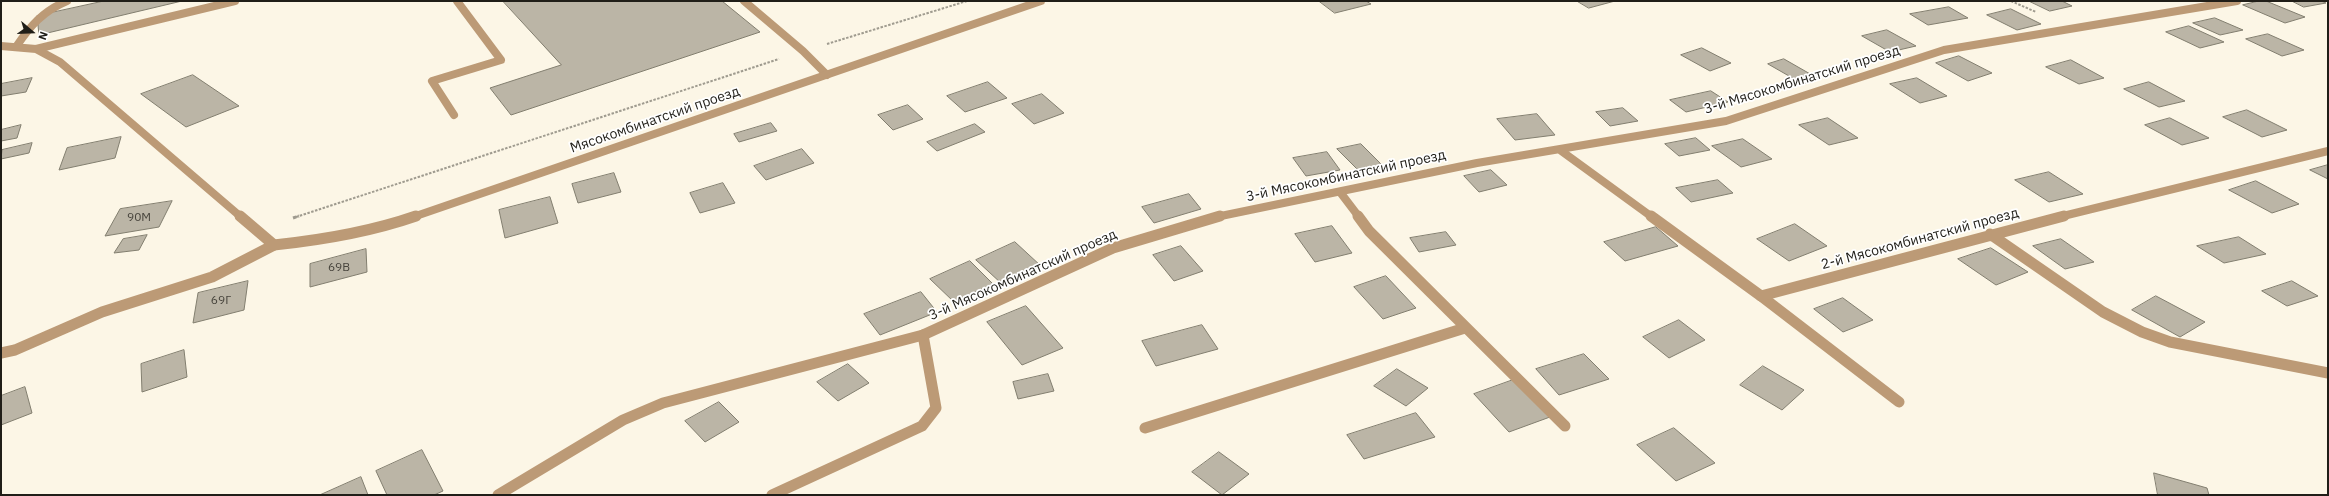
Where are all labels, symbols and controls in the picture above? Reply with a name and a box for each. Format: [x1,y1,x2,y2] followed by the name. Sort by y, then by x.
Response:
[12,12,52,52] north arrow
[35,30,51,42] text: N
[1702,42,1902,118] street label: 3-й Мясокомбинатский проезд
[568,83,742,157] street label: Мясокомбинатский проезд
[1245,147,1447,205] street label: 3-й Мясокомбинатский проезд
[1819,205,2021,273] street label: 2-й Мясокомбинатский проезд
[127,211,151,225] house number: 90М
[927,226,1119,324] street label: 3-й Мясокомбинатский проезд
[328,261,350,275] house number: 69В
[211,294,231,308] house number: 69Г

